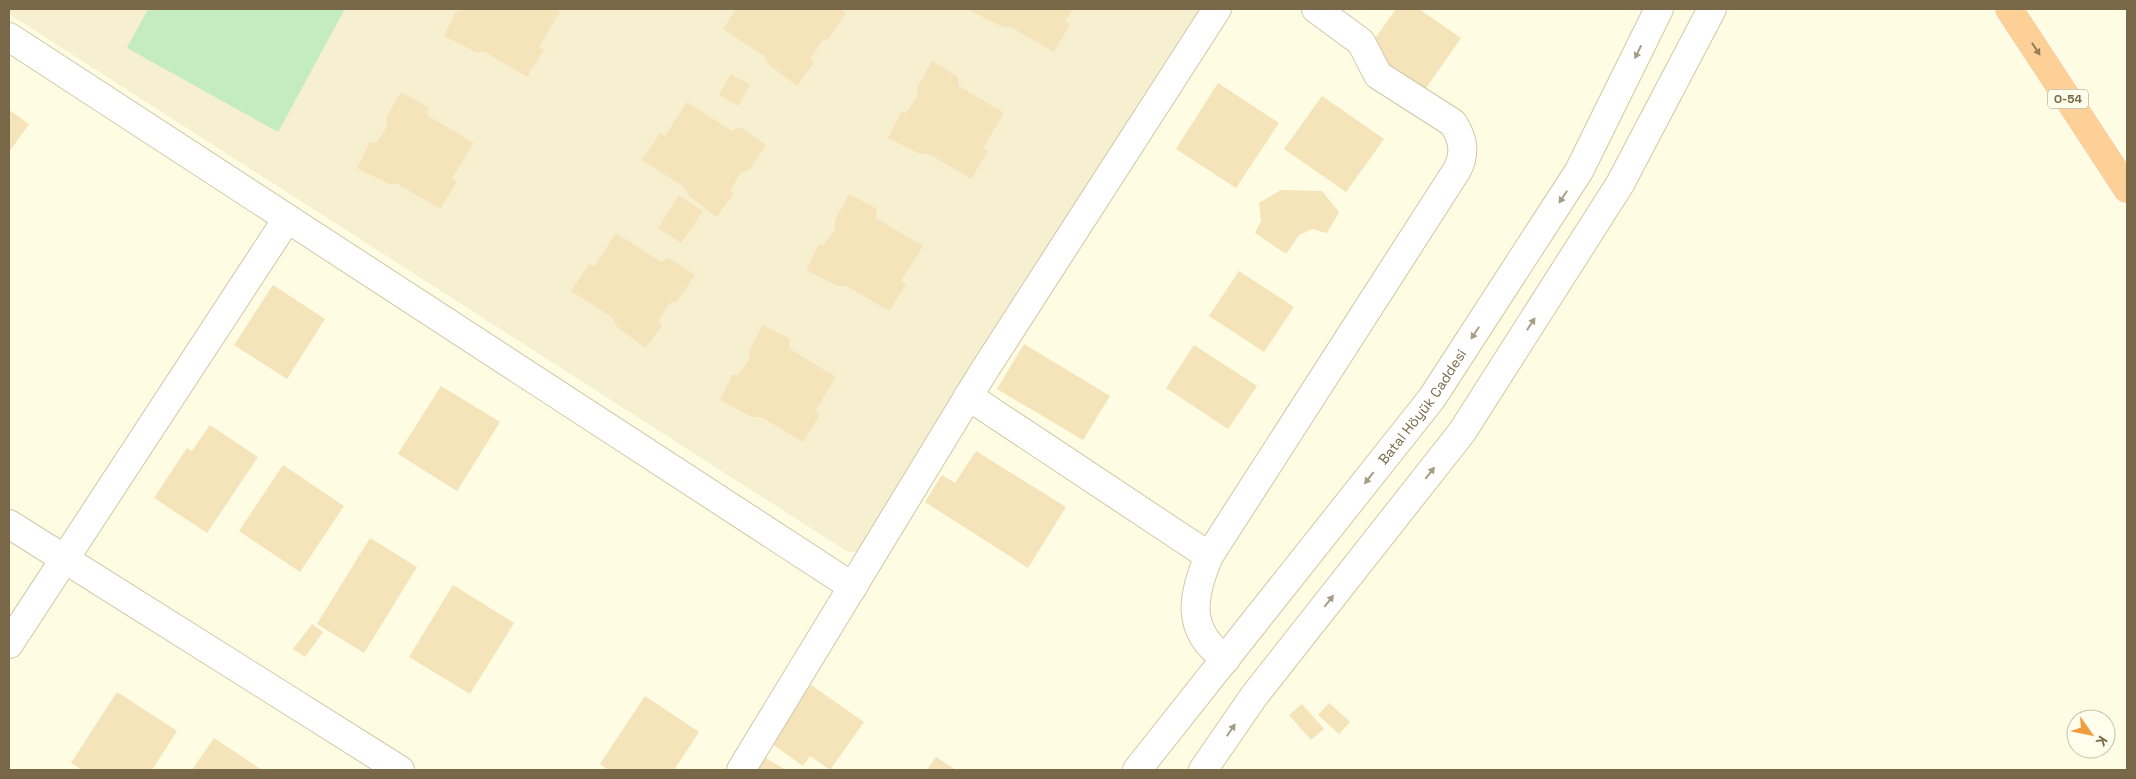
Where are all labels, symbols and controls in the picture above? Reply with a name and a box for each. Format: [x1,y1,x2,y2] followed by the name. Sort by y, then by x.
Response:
[2031,43,2040,56] one-way arrow
[1634,45,1642,60] one-way arrow
[2048,90,2088,108] road number: O-54
[1558,190,1568,203] one-way arrow
[1526,318,1536,331] one-way arrow
[1470,326,1479,340] one-way arrow
[1374,346,1470,468] street label: Batal Höyük Caddesi
[1424,467,1435,480] one-way arrow
[1363,471,1374,484] one-way arrow
[1324,595,1335,608] one-way arrow
[2066,709,2116,759] north arrow
[1226,723,1236,737] one-way arrow
[2092,733,2112,750] text: K

